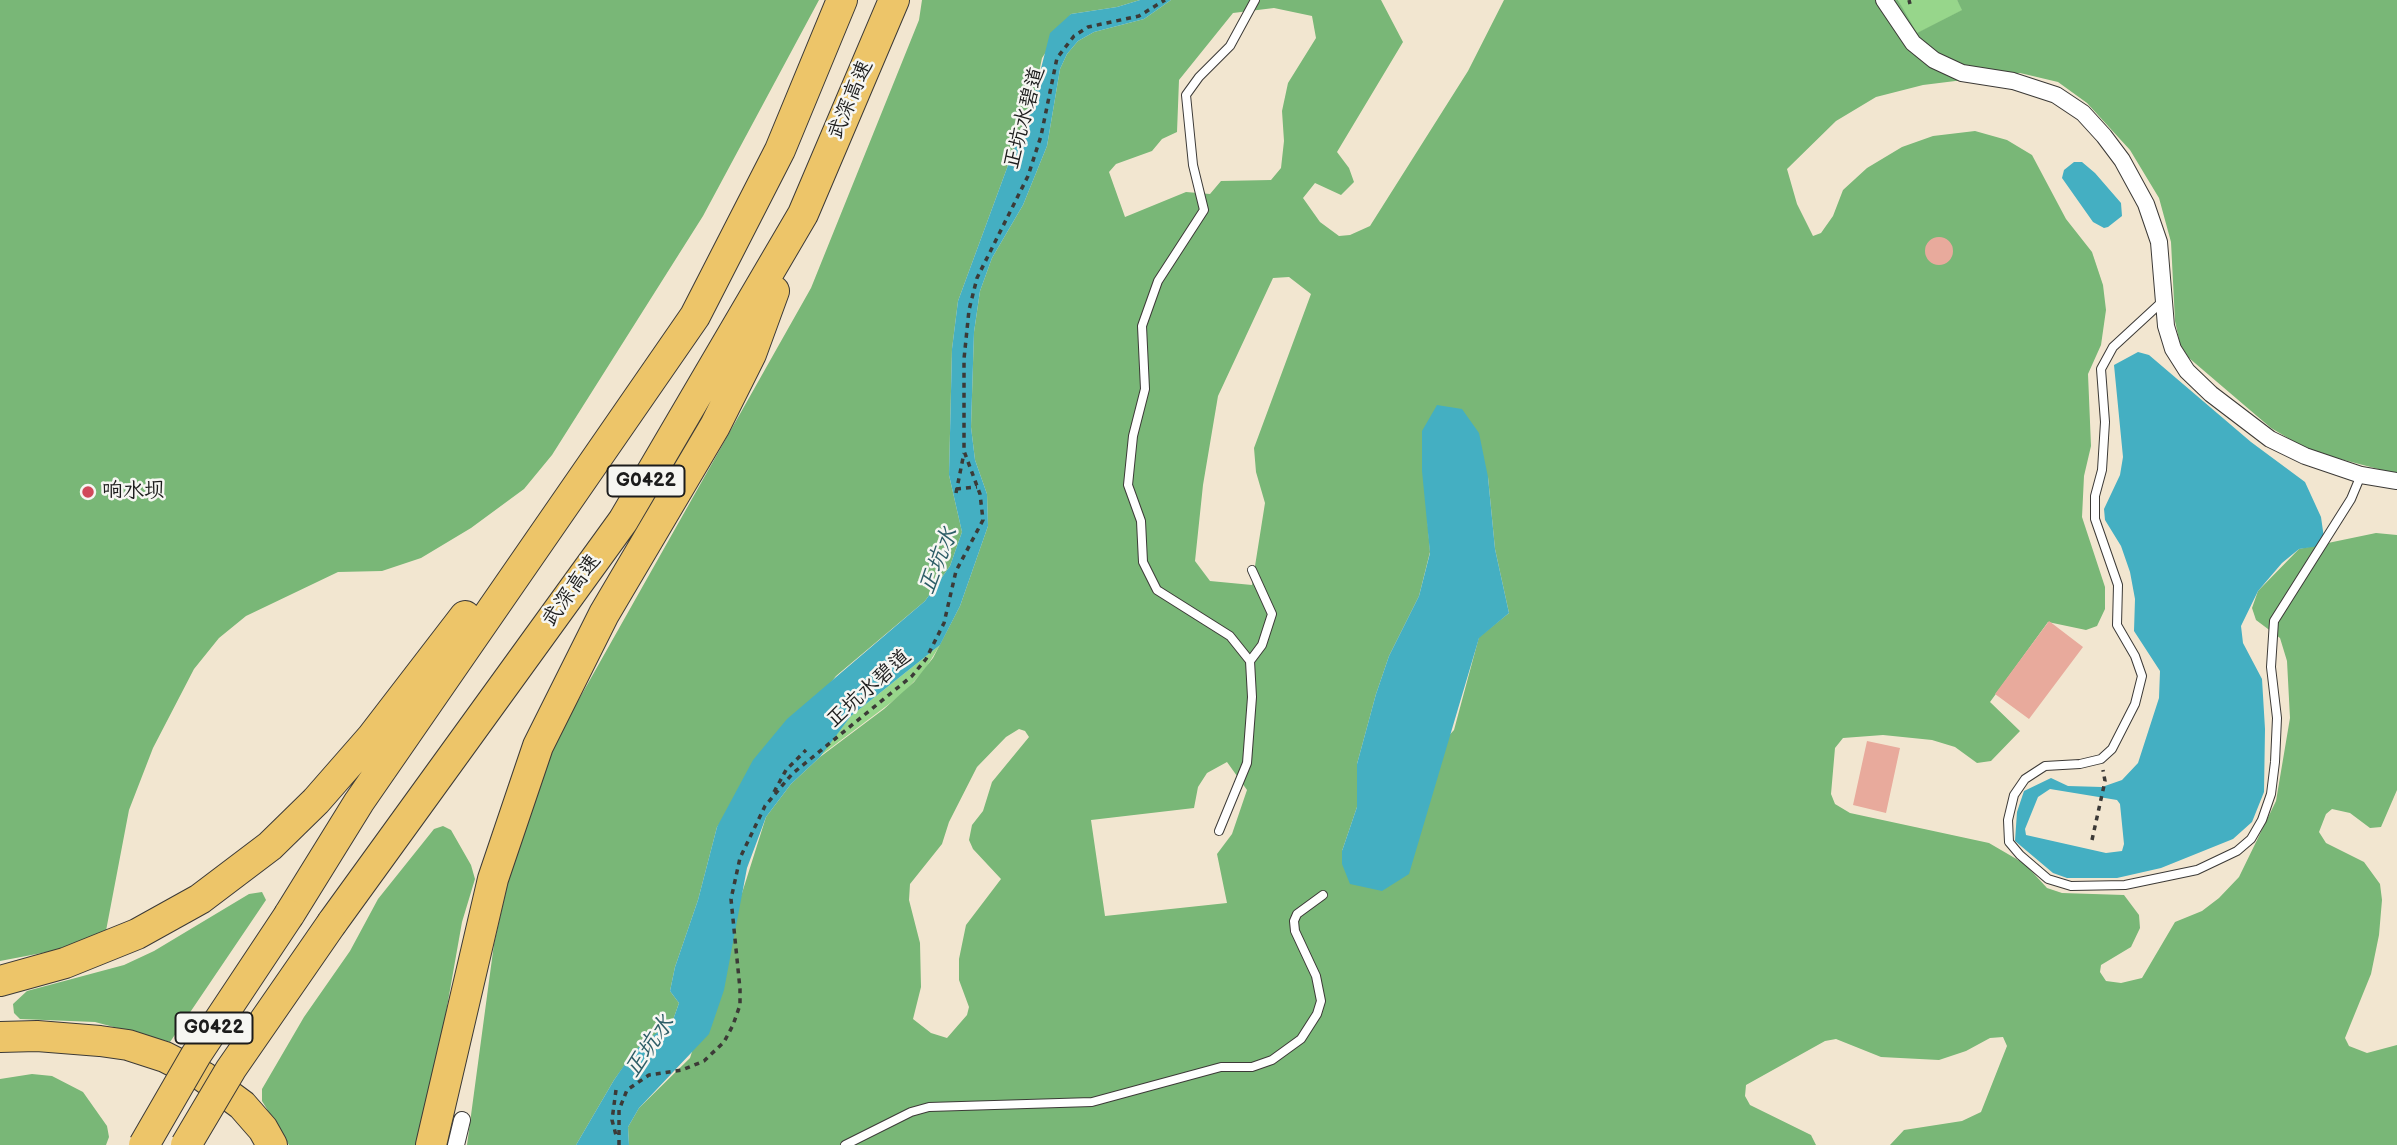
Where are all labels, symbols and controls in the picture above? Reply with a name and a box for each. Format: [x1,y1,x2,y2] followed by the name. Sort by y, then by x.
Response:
[823,56,879,144] street label: 武深高速
[999,64,1051,172] street label: 正坑水碧道
[608,466,684,496] road number: G0422
[102,479,165,505] place label: 响水坝
[80,484,96,500] marker: 响水坝
[913,524,965,598] water label: 正坑水
[537,550,607,632] street label: 武深高速
[822,645,916,733] street label: 正坑水碧道
[619,1011,681,1083] water label: 正坑水
[176,1012,252,1044] road number: G0422

